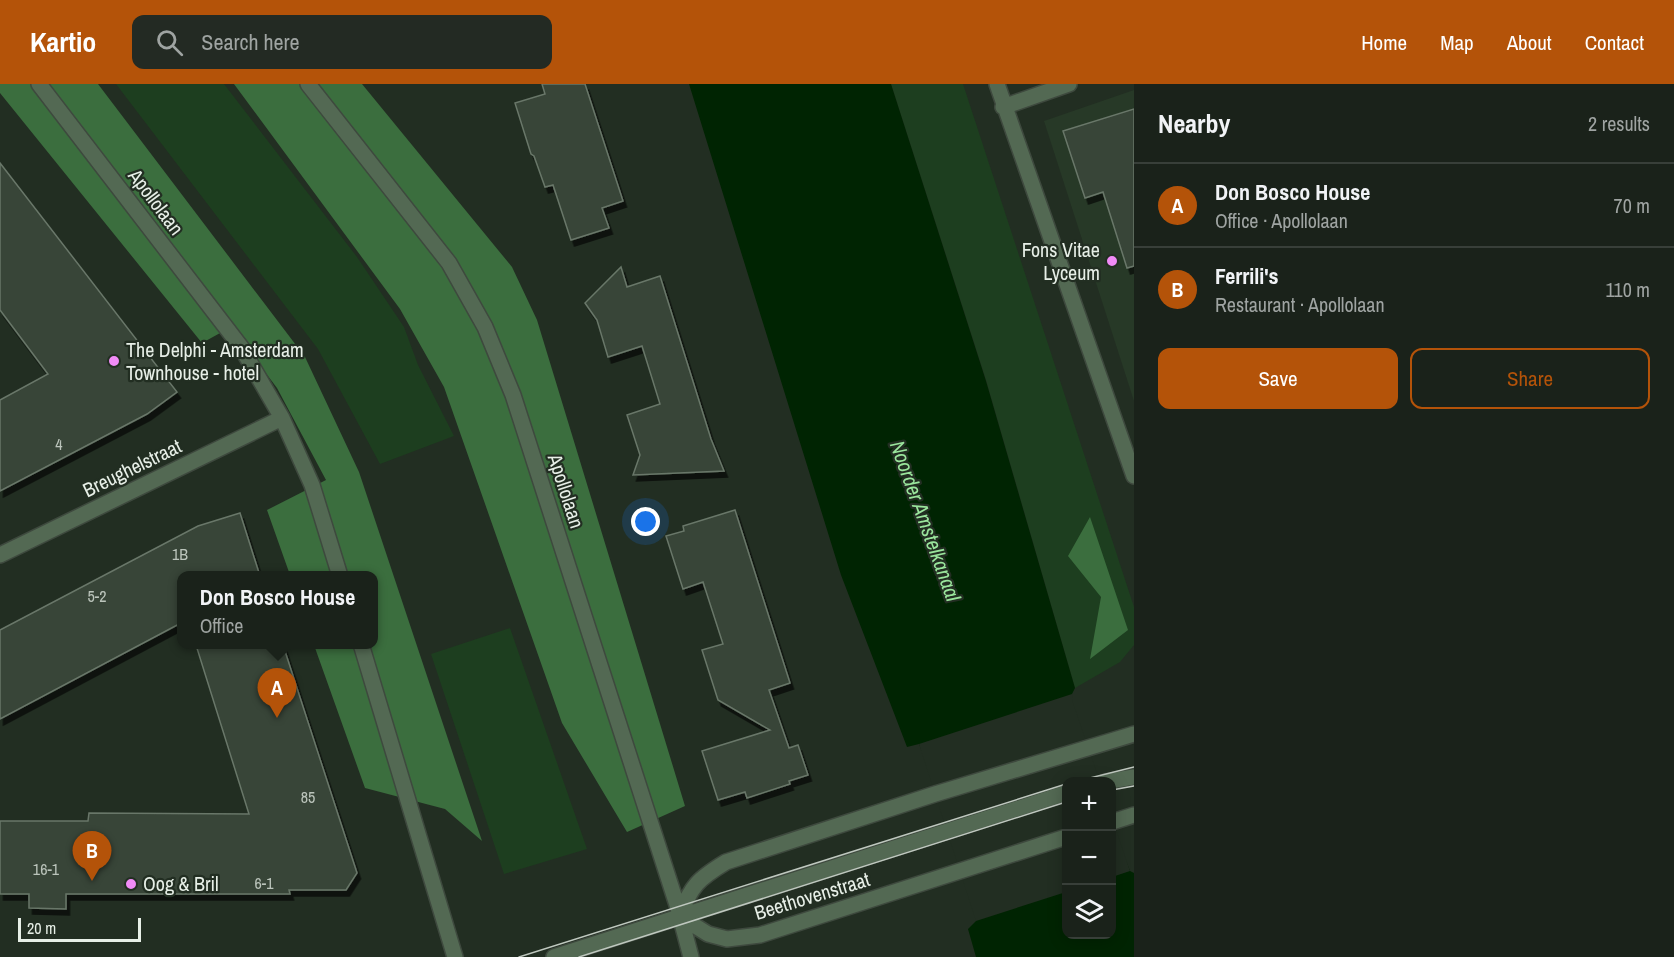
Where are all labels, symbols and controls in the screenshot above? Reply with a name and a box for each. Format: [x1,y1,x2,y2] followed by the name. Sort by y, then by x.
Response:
[132,15,552,69] search box
[30,23,96,61] text: Kartio
[153,26,186,59] icon: search
[201,27,300,57] text: Search here
[1361,28,1407,57] text: Home
[1440,28,1474,57] text: Map
[1507,28,1552,57] text: About
[1585,28,1644,57] text: Contact
[1158,106,1230,141] text: Nearby
[1588,110,1650,137] text: 2 results
[122,162,190,240] street label: Apollolaan
[1215,177,1370,207] text: Don Bosco House
[1172,192,1183,219] text: A
[1614,192,1650,219] text: 70 m
[1215,207,1348,234] text: Office · Apollolaan
[1022,236,1100,286] place label: Fons Vitae Lyceum
[1105,254,1119,268] marker: Fons Vitae Lyceum
[1215,261,1279,291] text: Ferrili's
[1172,276,1183,303] text: B
[1606,276,1650,303] text: 110 m
[1215,291,1385,318] text: Restaurant · Apollolaan
[126,336,304,386] place label: The Delphi - Amsterdam Townhouse - hotel
[1158,348,1398,409] button: Save
[1410,348,1650,409] button: Share
[107,354,121,368] marker: The Delphi - Amsterdam Townhouse - hotel
[78,432,186,503] street label: Breughelstraat
[55,433,63,455] house number: 4
[883,436,968,606] water label: Noorder Amstelkanaal
[541,449,591,531] street label: Apollolaan
[631,507,660,536] your location
[172,543,188,565] house number: 1B
[177,571,378,649] popup
[200,582,355,612] text: Don Bosco House
[88,585,106,607] house number: 5-2
[200,612,243,639] text: Office
[258,668,296,718] pin: A
[1062,777,1116,939] map controls
[1062,777,1116,831] button: +
[301,786,315,808] house number: 85
[1062,831,1116,885] button: −
[72,832,112,881] pin: B
[33,858,60,880] house number: 16-1
[751,865,873,926] street label: Beethovenstraat
[143,870,219,897] place label: Oog & Bril
[255,872,274,894] house number: 6-1
[124,877,138,891] marker: Oog & Bril
[1062,885,1116,939] button: layers
[18,915,141,942] scale bar
[27,917,56,939] text: 20 m

